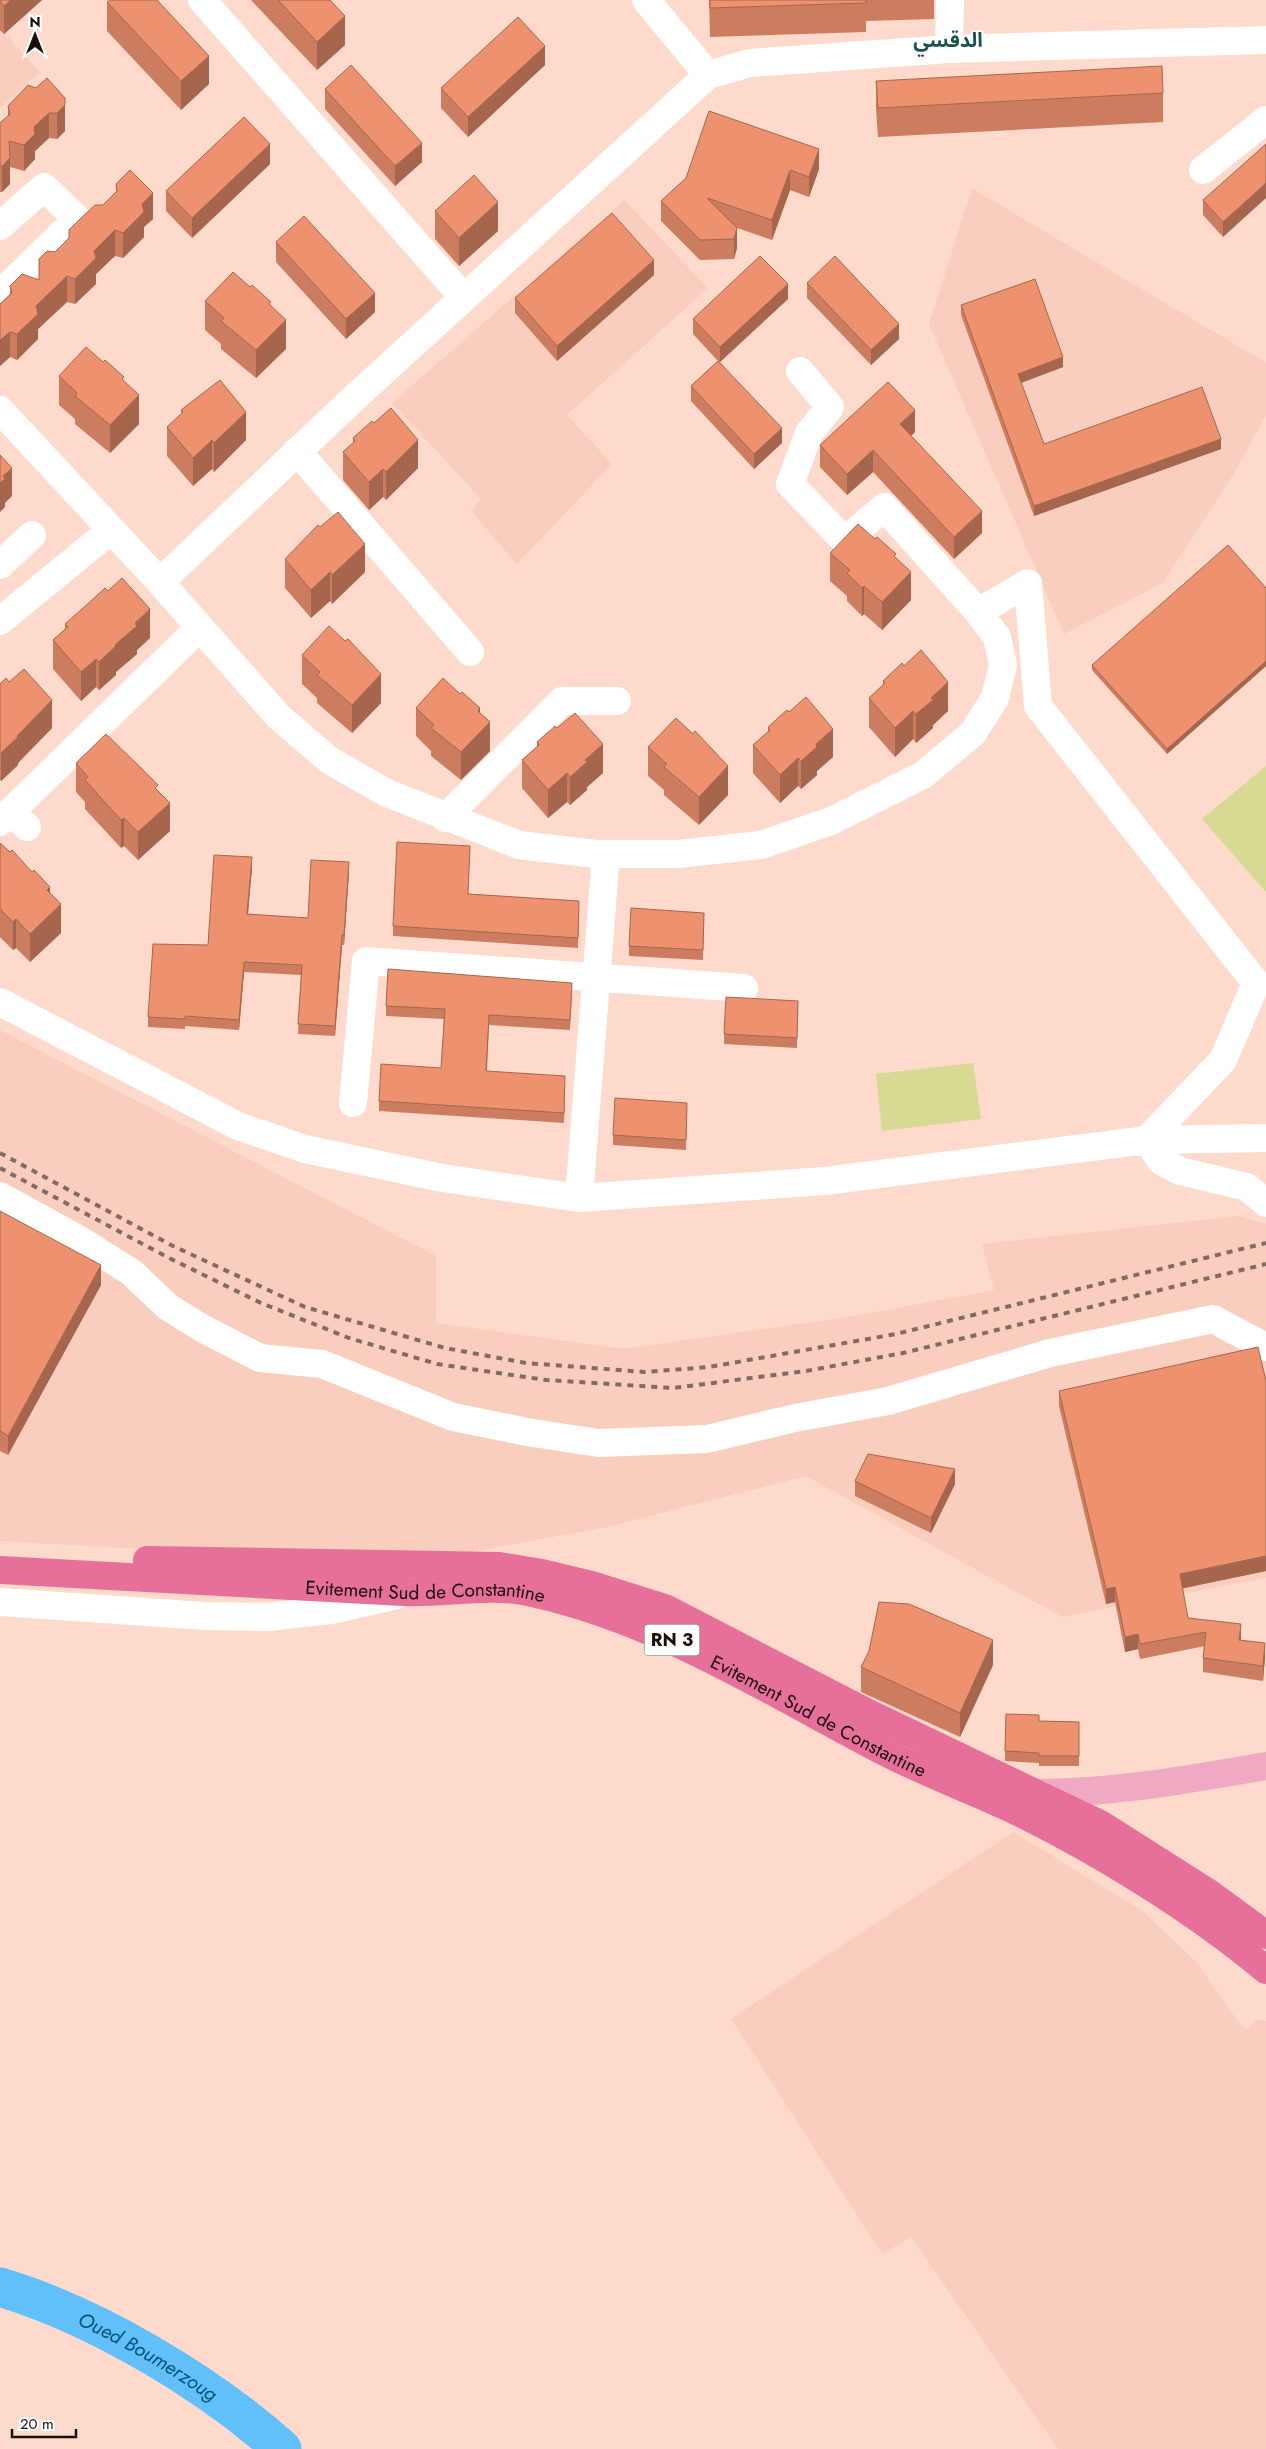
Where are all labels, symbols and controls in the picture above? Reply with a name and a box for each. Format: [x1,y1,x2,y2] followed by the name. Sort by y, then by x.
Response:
[10,10,60,60] north arrow
[29,12,41,32] text: N
[913,26,983,57] district label: الدقسي
[305,1574,548,1609] street label: Evitement Sud de Constantine
[644,1624,700,1656] road number: RN 3
[706,1648,931,1784] street label: Evitement Sud de Constantine
[73,2305,224,2409] water label: Oued Boumerzoug
[12,2406,76,2438] scale bar
[20,2413,54,2435] text: 20 m

